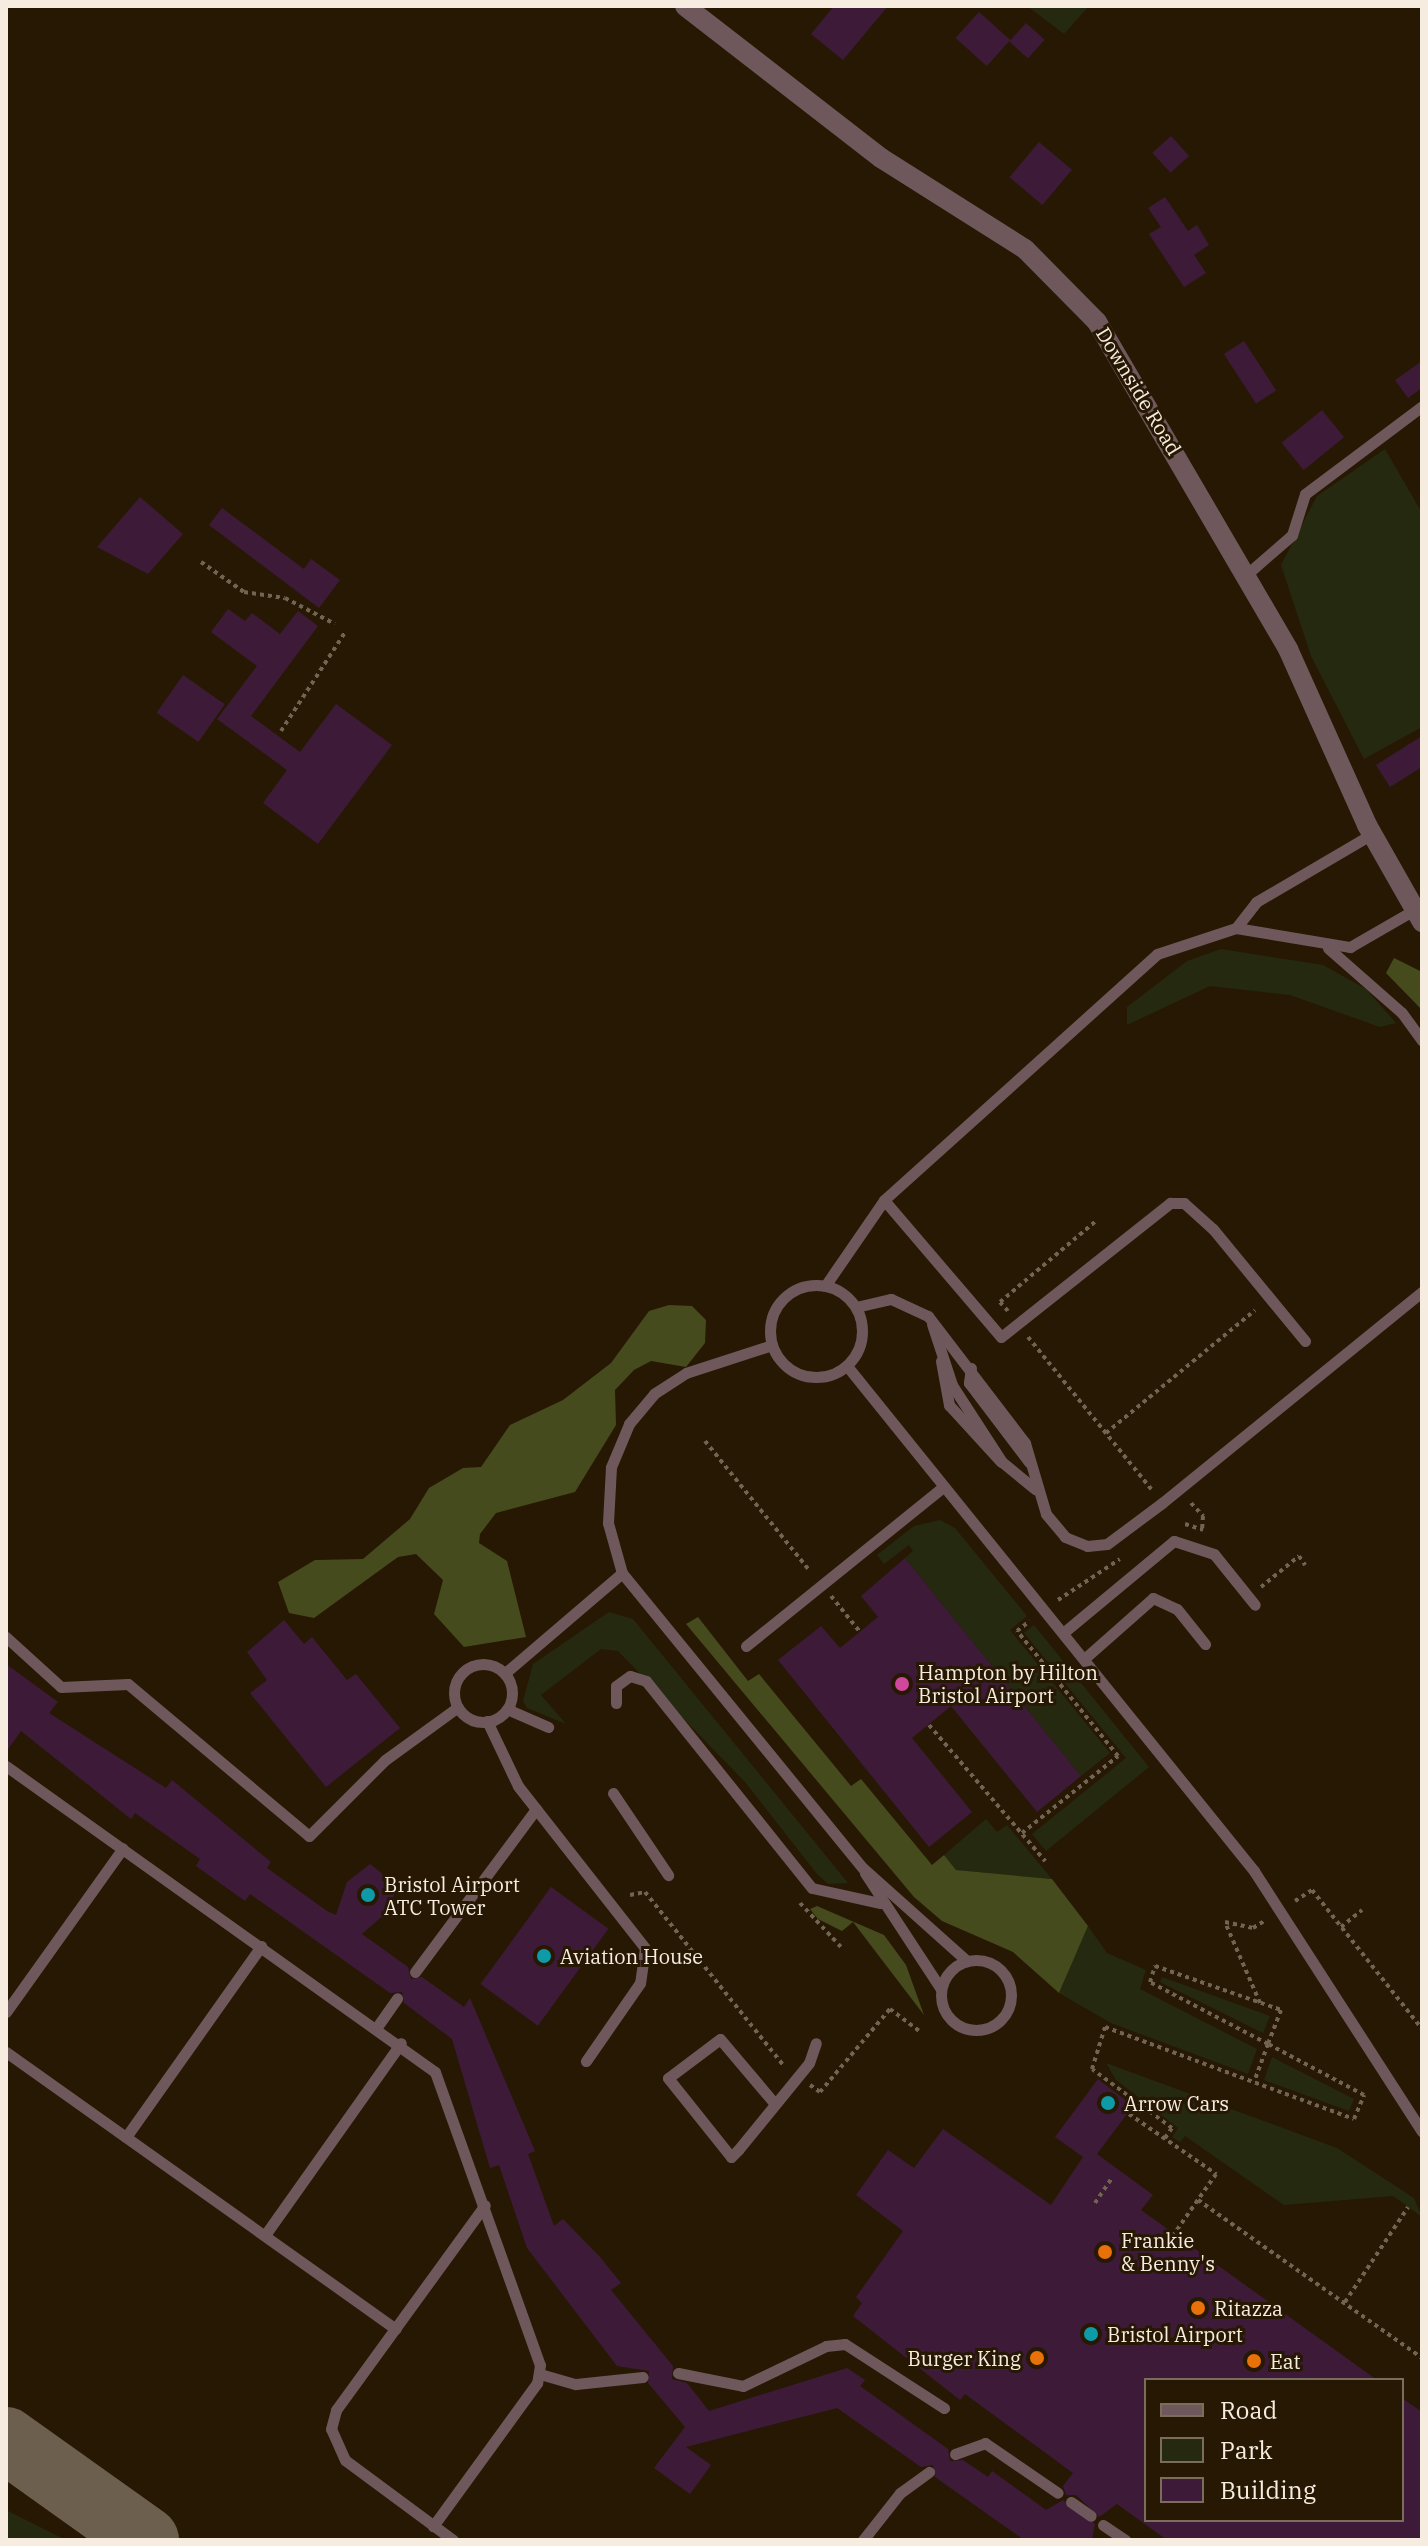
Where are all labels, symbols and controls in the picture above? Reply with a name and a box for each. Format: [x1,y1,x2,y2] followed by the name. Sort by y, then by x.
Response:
[1091,323,1187,459] street label: Downside Road
[918,1660,1098,1707] place label: Hampton by Hilton Bristol Airport
[893,1675,911,1693] marker: Hampton by Hilton Bristol Airport
[384,1872,520,1919] place label: Bristol Airport ATC Tower
[359,1886,377,1904] marker: Bristol Airport ATC Tower
[560,1944,703,1968] place label: Aviation House
[535,1947,553,1965] marker: Aviation House
[1124,2091,1229,2115] place label: Arrow Cars
[1099,2094,1117,2112] marker: Arrow Cars
[1121,2228,1215,2275] place label: Frankie & Benny's
[1096,2243,1114,2261] marker: Frankie & Benny's
[1214,2296,1283,2320] place label: Ritazza
[1189,2299,1207,2317] marker: Ritazza
[1107,2322,1243,2346] place label: Bristol Airport
[1082,2325,1100,2343] marker: Bristol Airport
[907,2346,1021,2370] place label: Burger King
[1028,2349,1046,2367] marker: Burger King
[1270,2349,1301,2373] place label: Eat
[1245,2352,1263,2370] marker: Eat
[1144,2378,1404,2522] legend
[1220,2394,1277,2426] text: Road
[1220,2434,1272,2466] text: Park
[1220,2474,1316,2506] text: Building

